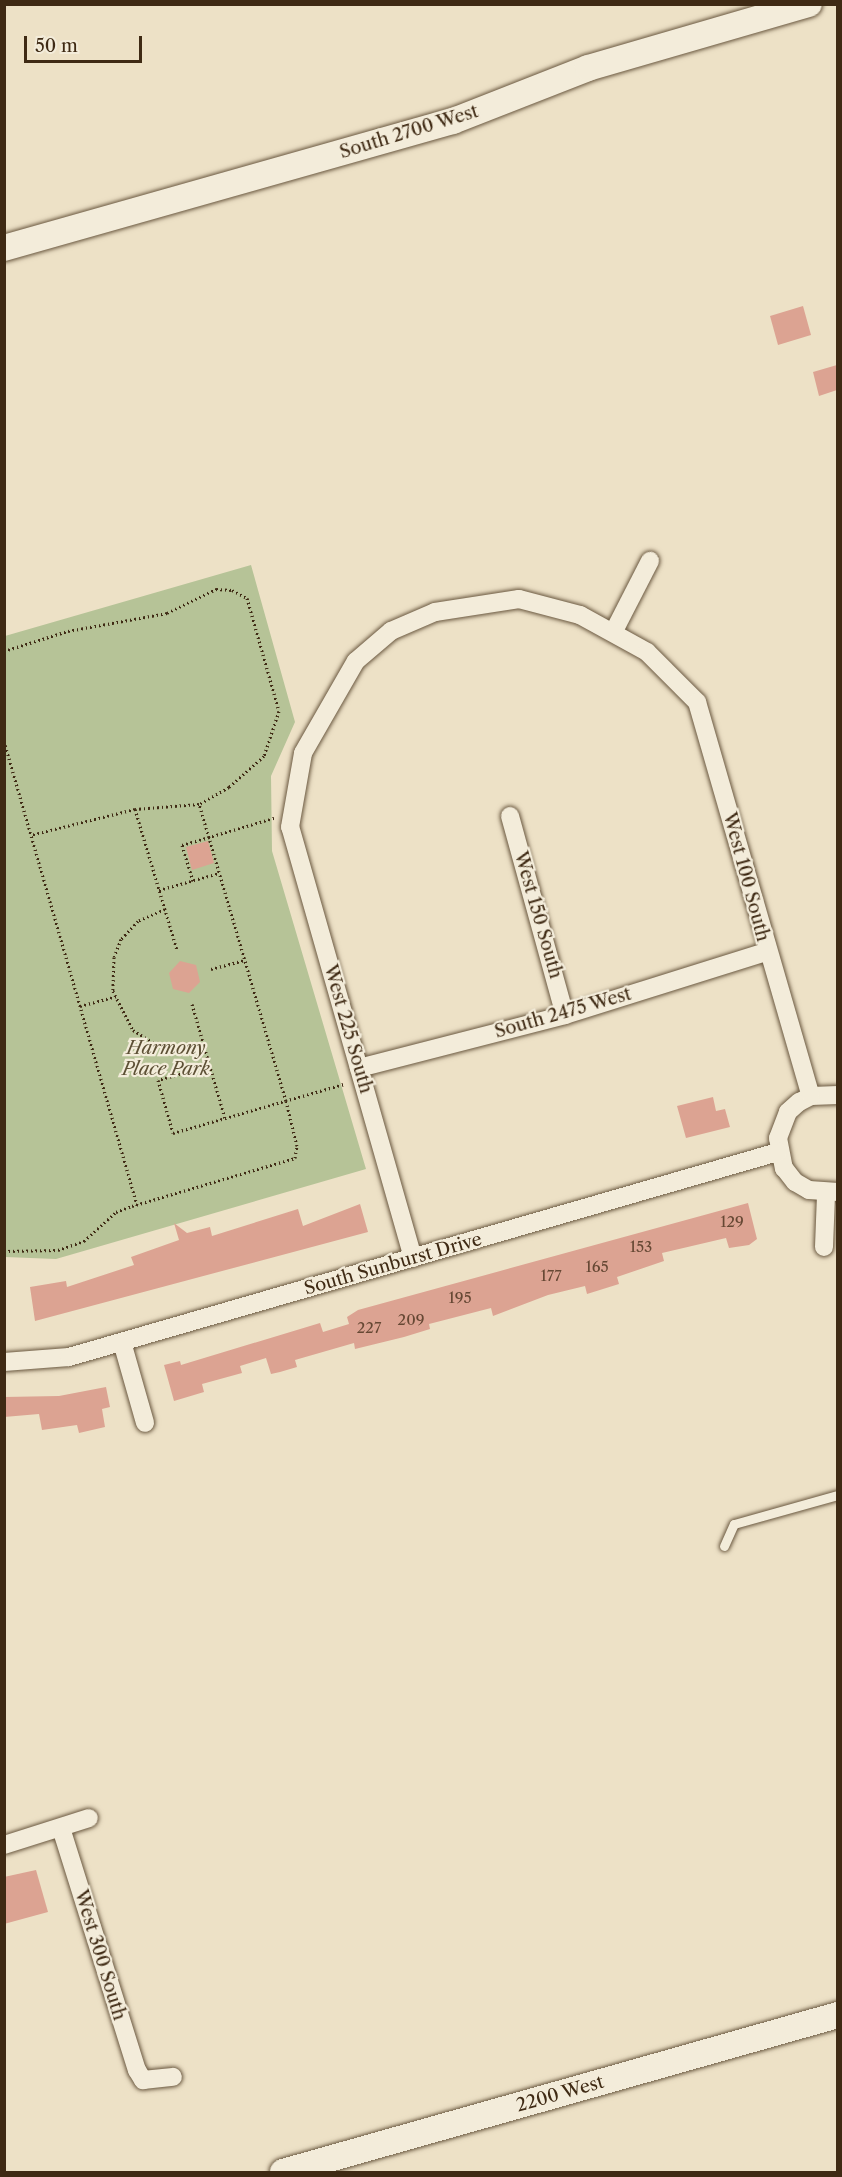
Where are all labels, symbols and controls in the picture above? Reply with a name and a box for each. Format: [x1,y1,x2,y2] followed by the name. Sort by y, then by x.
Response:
[27,24,146,62] scale bar
[35,35,78,57] text: 50 m
[337,101,481,163] street label: South 2700 West
[718,810,774,944] street label: West 100 South
[510,849,566,981] street label: West 150 South
[319,962,377,1096] street label: West 225 South
[492,983,634,1043] street label: South 2475 West
[122,1038,210,1080] park label: Harmony Place Park
[720,1213,744,1231] house number: 129
[302,1228,484,1300] street label: South Sunburst Drive
[630,1238,652,1256] house number: 153
[585,1258,609,1276] house number: 165
[540,1267,562,1285] house number: 177
[448,1289,472,1307] house number: 195
[398,1311,424,1329] house number: 209
[357,1319,381,1337] house number: 227
[70,1887,130,2023] street label: West 300 South
[513,2071,607,2117] street label: 2200 West

